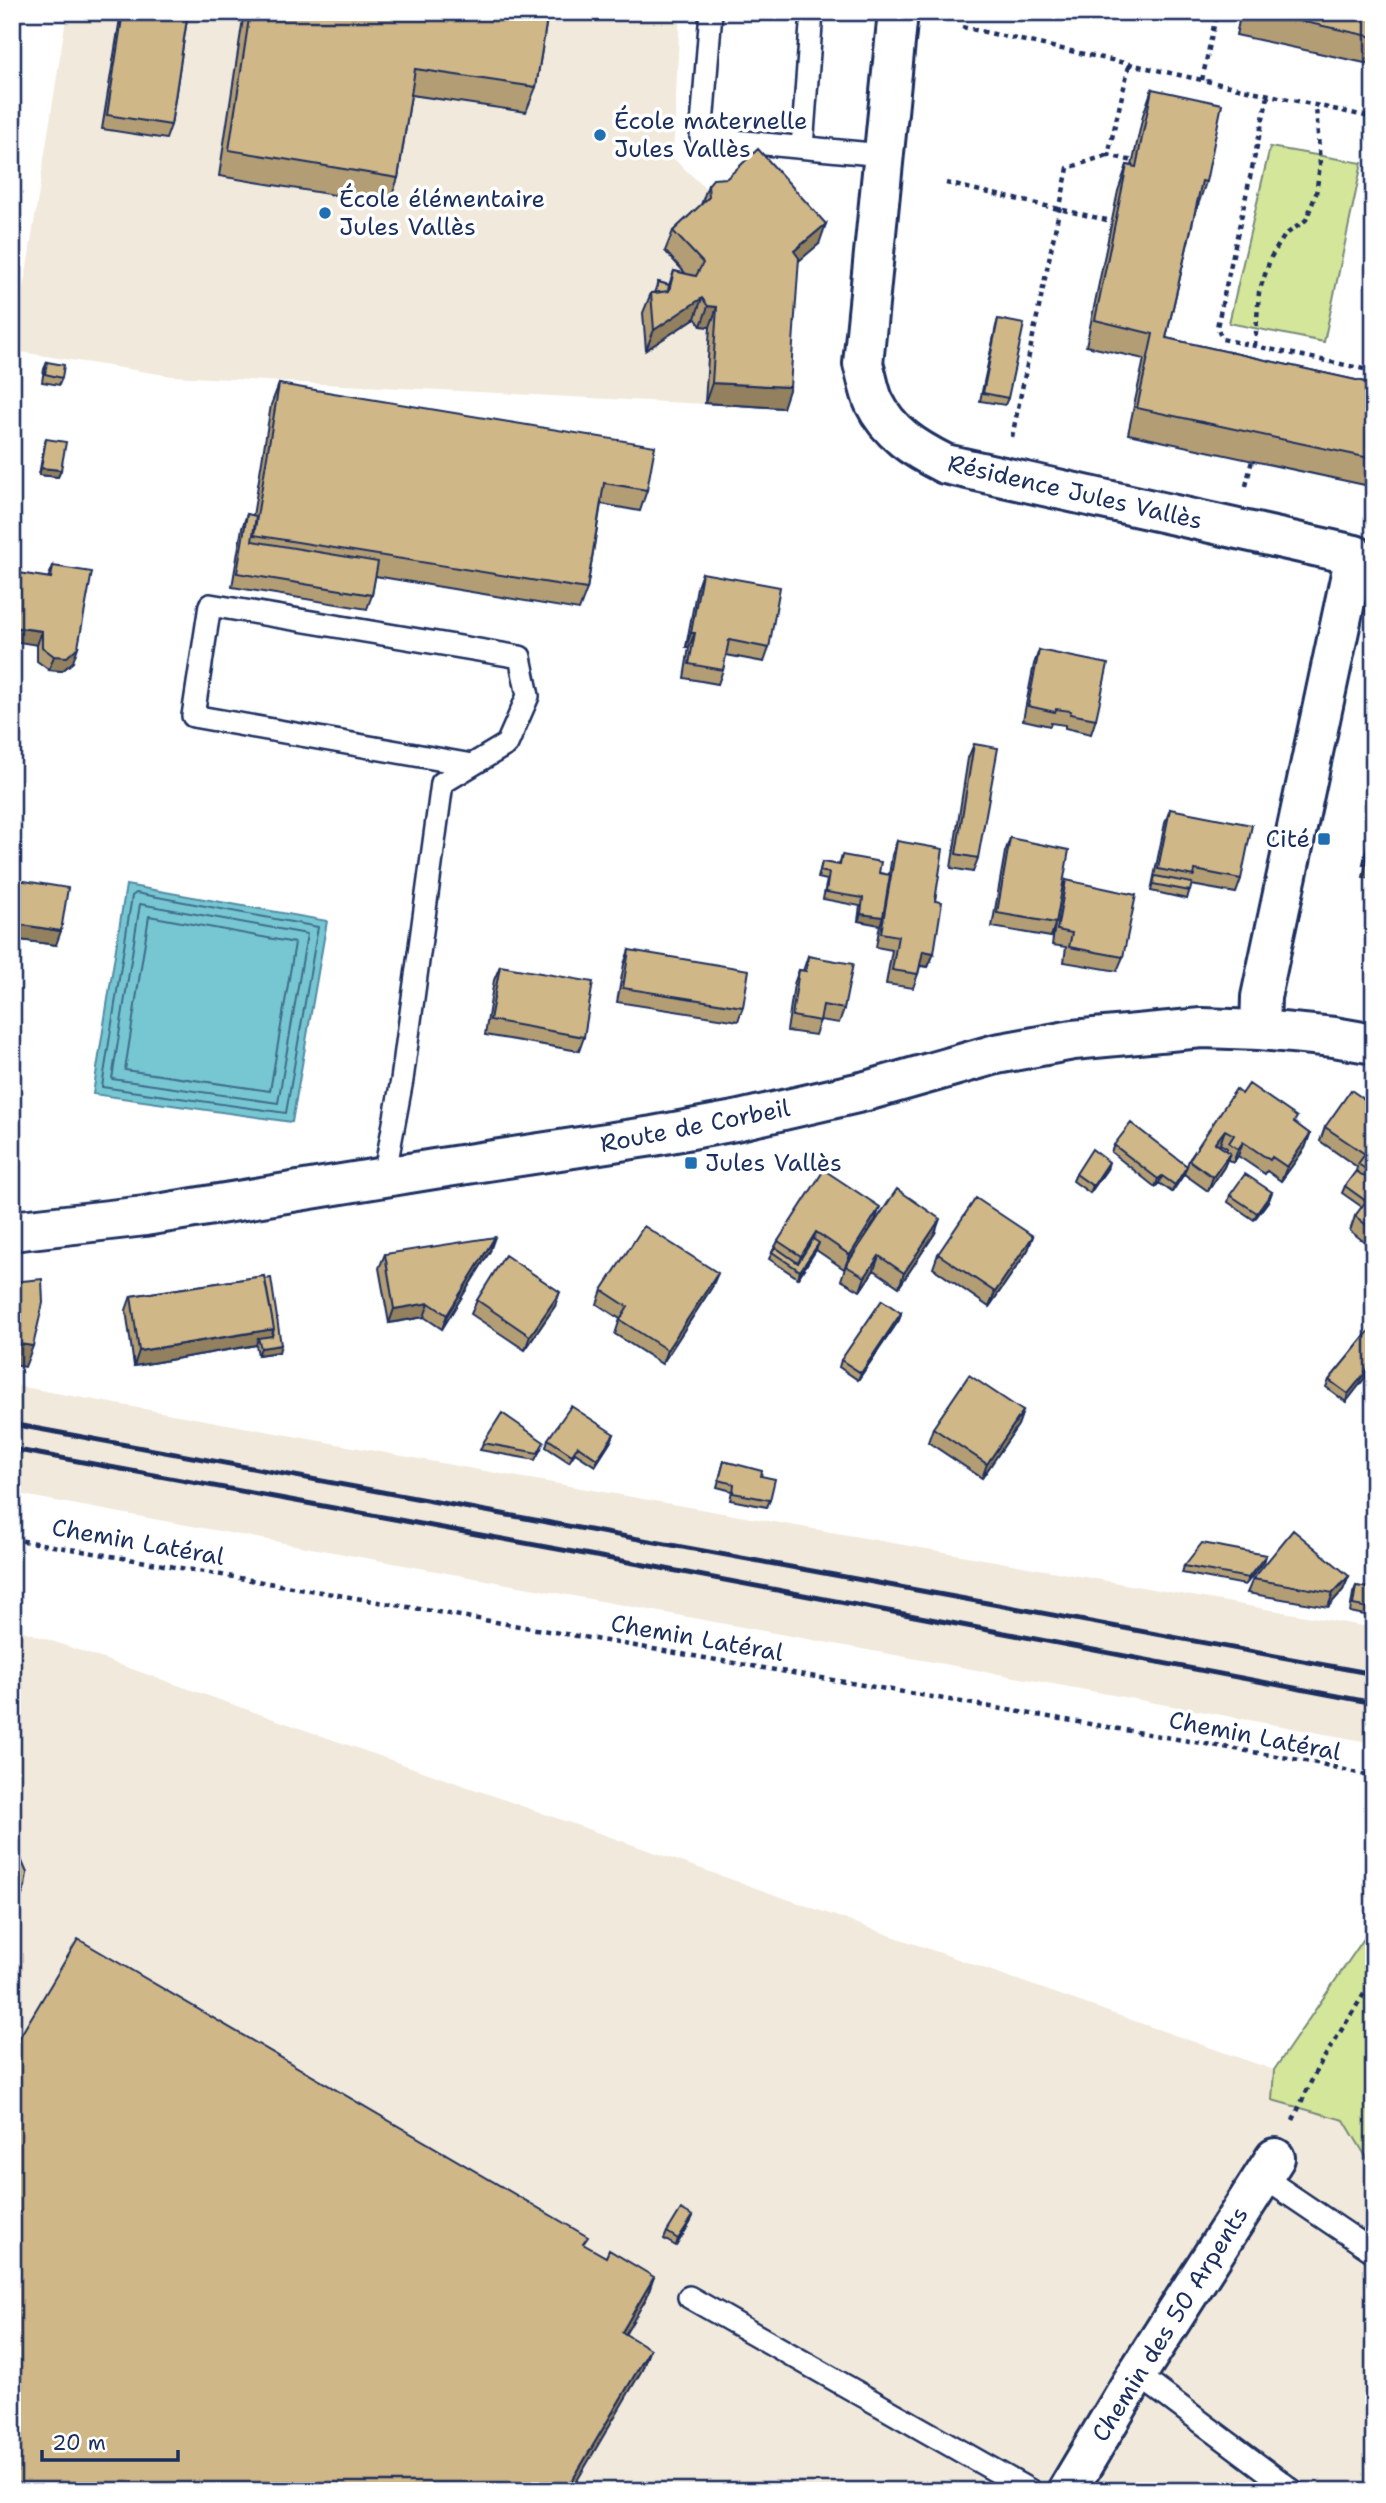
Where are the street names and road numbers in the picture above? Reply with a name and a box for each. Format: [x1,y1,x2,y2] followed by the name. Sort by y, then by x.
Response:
[945,447,1205,537] street label: Résidence Jules Vallès
[597,1092,793,1160] street label: Route de Corbeil
[49,1511,227,1573] street label: Chemin Latéral
[608,1607,786,1669] street label: Chemin Latéral
[1166,1704,1344,1768] street label: Chemin Latéral
[1084,2200,1256,2448] street label: Chemin des 50 Arpents

